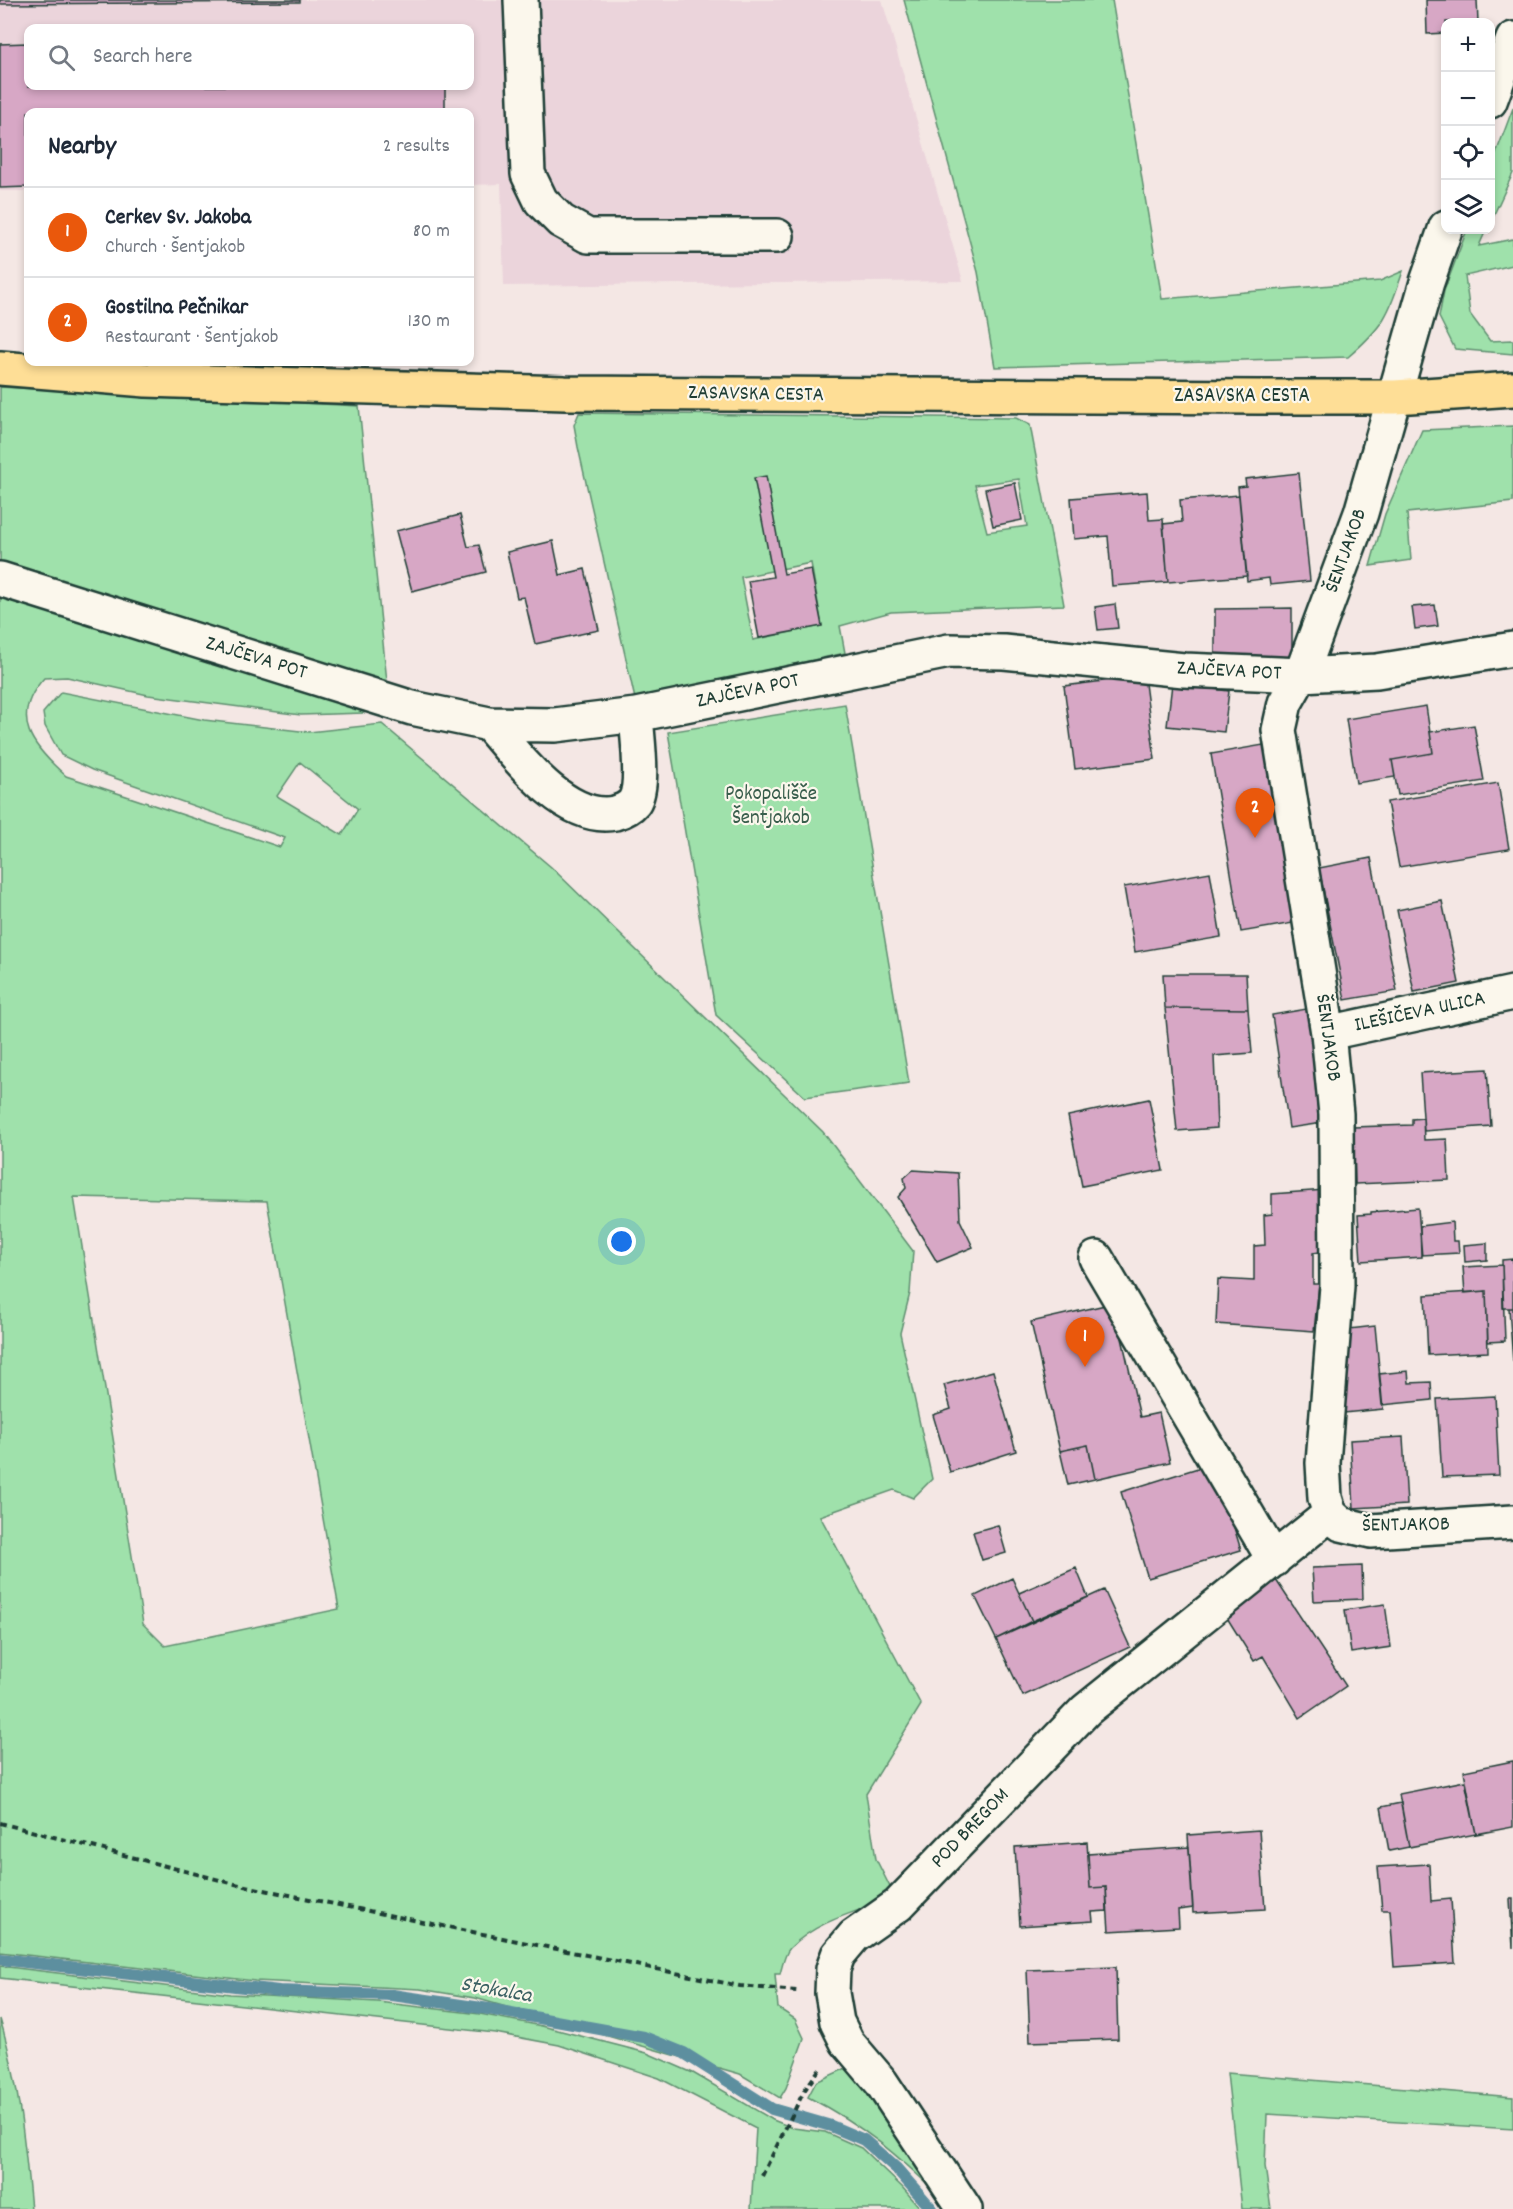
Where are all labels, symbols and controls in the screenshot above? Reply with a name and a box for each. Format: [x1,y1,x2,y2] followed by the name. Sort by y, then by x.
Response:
[1441,18,1495,234] map controls
[1441,18,1495,72] button: +
[24,24,474,90] search box
[45,41,78,74] icon: search
[93,42,192,73] text: Search here
[1441,72,1495,126] button: −
[1441,126,1495,180] button: locate
[48,129,116,166] text: Nearby
[383,133,450,161] text: 2 results
[1441,180,1495,234] button: layers
[105,203,251,234] text: Cerkev Sv. Jakoba
[65,218,70,246] text: 1
[413,218,450,246] text: 80 m
[105,234,245,262] text: Church · Šentjakob
[105,293,248,324] text: Gostilna Pečnikar
[63,308,72,336] text: 2
[408,308,450,336] text: 130 m
[105,324,279,352] text: Restaurant · Šentjakob
[688,379,824,411] street label: ZASAVSKA CESTA
[1174,382,1310,412] street label: ZASAVSKA CESTA
[1318,505,1376,597] street label: ŠENTJAKOB
[202,629,311,689] street label: ZAJČEVA POT
[1176,654,1283,690] street label: ZAJČEVA POT
[694,666,803,718] street label: ZAJČEVA POT
[725,780,817,834] park label: Pokopališče Šentjakob
[1236,788,1274,838] pin: 2
[1352,984,1488,1042] street label: ILEŠIČEVA ULICA
[1306,992,1348,1084] street label: ŠENTJAKOB
[607,1227,636,1256] your location
[1066,1318,1104,1367] pin: 1
[1362,1510,1450,1542] street label: ŠENTJAKOB
[925,1782,1017,1876] street label: POD BREGOM
[458,1970,535,2013] water label: Stokalca

